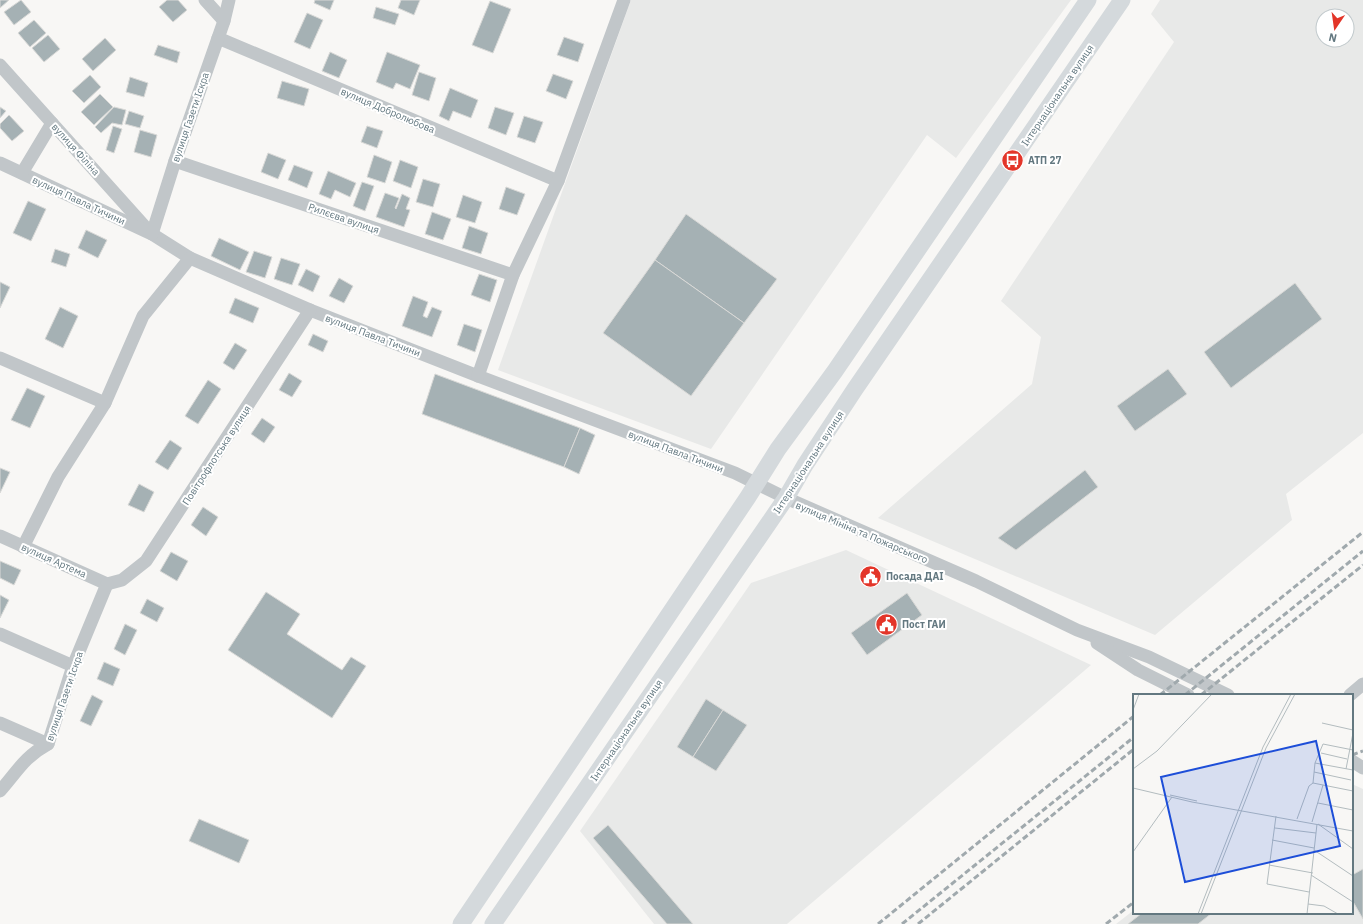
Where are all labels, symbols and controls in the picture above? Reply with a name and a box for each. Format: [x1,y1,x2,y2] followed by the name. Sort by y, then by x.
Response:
[1315,8,1355,48] north arrow
[1327,30,1338,45] text: N
[1018,42,1096,149] street label: Інтернаціональна вулиця
[169,70,212,164] street label: вулиця Газети Іскра
[339,85,437,136] street label: вулиця Добролюбова
[49,121,103,179] street label: вулиця Філіна
[1000,147,1026,173] bus stop icon: АТП 27
[1028,154,1062,167] place label: АТП 27
[30,173,127,228] street label: вулиця Павла Тичини
[307,200,381,237] street label: Рилєєва вулиця
[323,311,422,360] street label: вулиця Павла Тичини
[179,403,254,508] street label: Повітрофлотська вулиця
[770,408,847,516] street label: Інтернаціональна вулиця
[626,427,725,476] street label: вулиця Павла Тичини
[794,499,930,566] street label: вулиця Мініна та Пожарського
[19,540,89,581] street label: вулиця Артема
[858,563,884,589] public building icon: Посада ДАІ
[886,570,944,583] place label: Посада ДАІ
[874,611,900,637] public building icon: Пост ГАИ
[902,618,946,631] place label: Пост ГАИ
[43,649,86,743] street label: вулиця Газети Іскра
[587,677,665,784] street label: Інтернаціональна вулиця
[1133,694,1353,914] inset map

